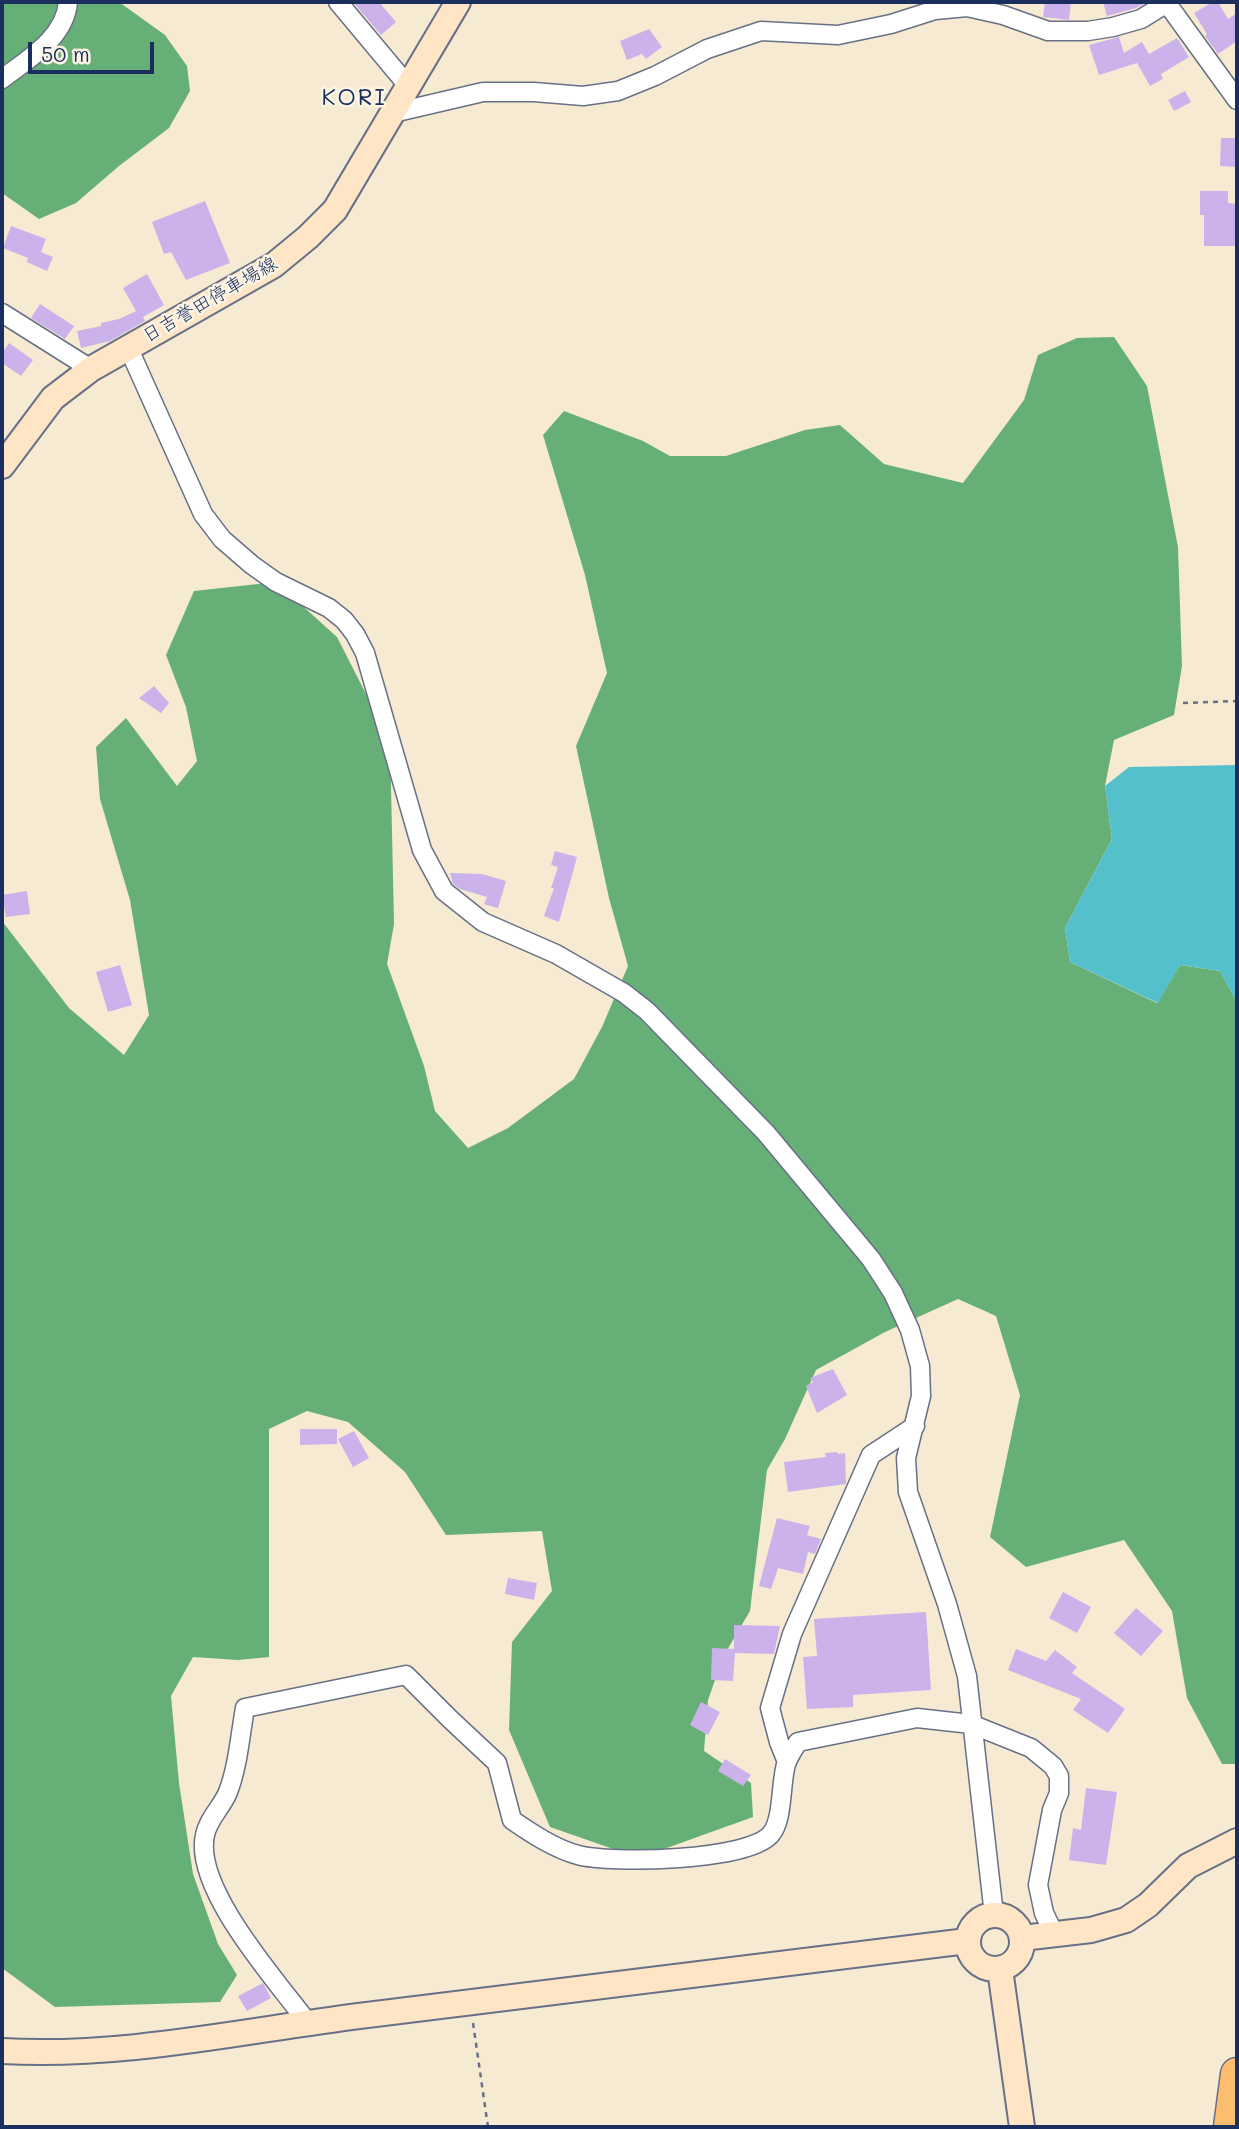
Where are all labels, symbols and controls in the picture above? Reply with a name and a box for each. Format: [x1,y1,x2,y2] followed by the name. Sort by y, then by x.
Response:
[32,28,158,72] scale bar
[41,40,90,67] text: 50 m
[322,84,386,112] district label: KORI
[138,252,282,348] street label: 日吉誉田停車場線

